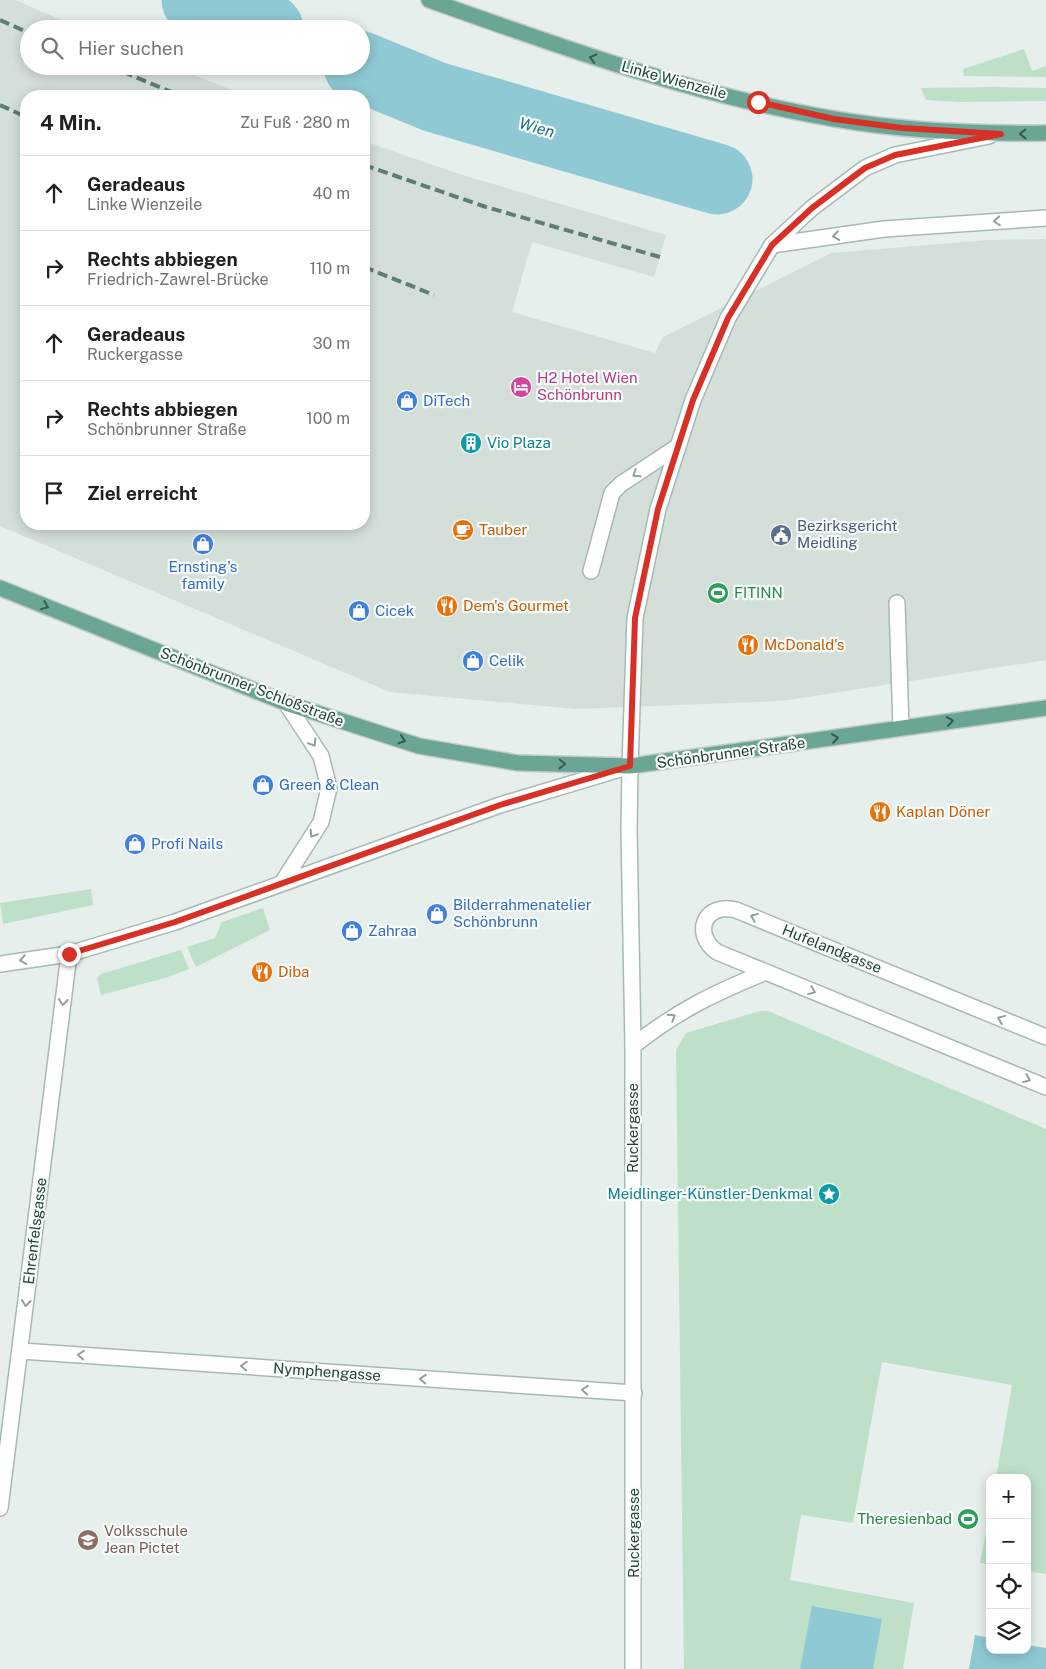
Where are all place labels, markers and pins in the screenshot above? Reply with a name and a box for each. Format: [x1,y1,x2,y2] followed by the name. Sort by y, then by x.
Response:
[537,369,638,403] place label: H2 Hotel Wien Schönbrunn
[509,375,533,399] hotel icon: H2 Hotel Wien Schönbrunn
[395,389,419,413] shop icon: DiTech
[423,392,470,409] place label: DiTech
[459,431,483,455] building icon: Vio Plaza
[487,434,551,451] place label: Vio Plaza
[797,517,898,551] place label: Bezirksgericht Meidling
[451,518,475,542] cafe icon: Tauber
[479,521,528,538] place label: Tauber
[769,523,793,547] public building icon: Bezirksgericht Meidling
[191,532,215,556] shop icon: Ernsting's family
[169,558,237,592] place label: Ernsting's family
[706,581,730,605] sports icon: FITINN
[734,584,783,601] place label: FITINN
[435,594,459,618] restaurant icon: Dem's Gourmet
[463,597,569,614] place label: Dem's Gourmet
[347,599,371,623] shop icon: Cicek
[375,602,414,619] place label: Cicek
[736,633,760,657] restaurant icon: McDonald's
[764,636,844,653] place label: McDonald's
[461,649,485,673] shop icon: Celik
[489,652,525,669] place label: Celik
[251,773,275,797] shop icon: Green & Clean
[279,776,379,793] place label: Green & Clean
[868,800,892,824] restaurant icon: Kaplan Döner
[896,803,990,820] place label: Kaplan Döner
[123,832,147,856] shop icon: Profi Nails
[151,835,223,852] place label: Profi Nails
[453,896,592,930] place label: Bilderrahmenatelier Schönbrunn
[425,902,449,926] shop icon: Bilderrahmenatelier Schönbrunn
[340,919,364,943] shop icon: Zahraa
[368,922,417,939] place label: Zahraa
[250,960,274,984] restaurant icon: Diba
[278,963,309,980] place label: Diba
[817,1182,841,1206] place icon: Meidlinger-Künstler-Denkmal
[608,1185,813,1202] place label: Meidlinger-Künstler-Denkmal
[956,1507,980,1531] sports icon: Theresienbad
[857,1510,952,1527] place label: Theresienbad
[104,1522,188,1556] place label: Volksschule Jean Pictet
[76,1528,100,1552] school or university icon: Volksschule Jean Pictet

